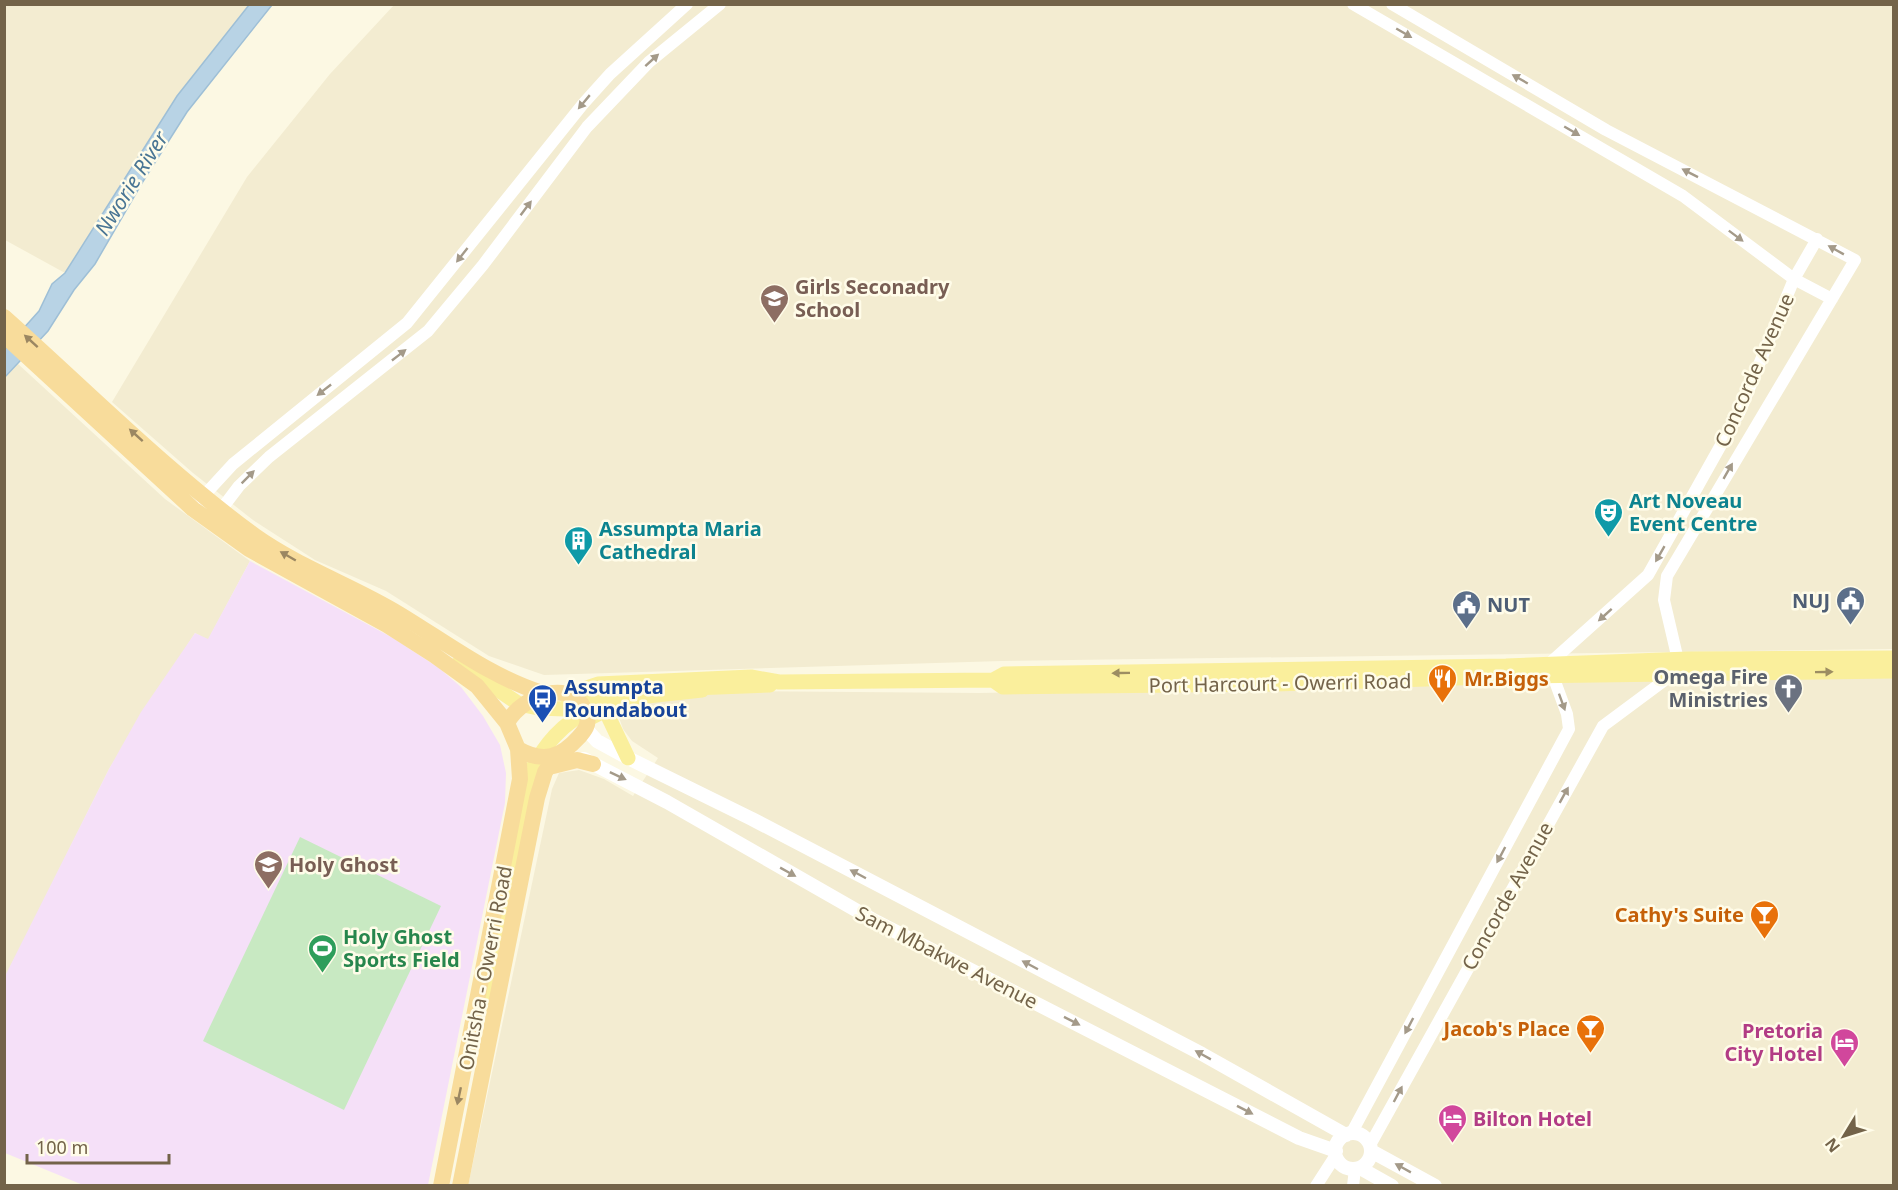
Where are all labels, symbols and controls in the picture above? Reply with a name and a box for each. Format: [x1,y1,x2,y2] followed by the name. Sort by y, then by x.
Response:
[1395,28,1412,38] one-way arrow
[645,53,659,67] one-way arrow
[1511,74,1528,84] one-way arrow
[578,94,591,109] one-way arrow
[88,124,175,240] water label: Nworie River
[1564,126,1581,136] one-way arrow
[1682,169,1699,178] one-way arrow
[520,200,532,216] one-way arrow
[1728,230,1744,242] one-way arrow
[1827,245,1844,255] one-way arrow
[457,247,469,262] one-way arrow
[795,273,950,323] place label: Girls Seconadry School
[758,282,790,324] school or university icon: Girls Seconadry School
[1708,289,1800,451] street label: Concorde Avenue
[24,335,39,348] one-way arrow
[392,350,407,362] one-way arrow
[316,384,332,397] one-way arrow
[129,429,144,442] one-way arrow
[1723,462,1733,479] one-way arrow
[240,471,254,485] one-way arrow
[1629,487,1757,537] place label: Art Noveau Event Centre
[1592,496,1624,538] theatre icon: Art Noveau Event Centre
[599,515,762,565] place label: Assumpta Maria Cathedral
[562,524,594,566] building icon: Assumpta Maria Cathedral
[1654,546,1665,562] one-way arrow
[279,551,296,561] one-way arrow
[1835,584,1867,626] public building icon: NUJ
[1792,587,1830,614] place label: NUJ
[1450,588,1482,630] public building icon: NUT
[1487,591,1530,618] place label: NUT
[1598,608,1613,621] one-way arrow
[1427,662,1459,704] restaurant icon: Mr.Biggs
[1653,663,1768,713] place label: Omega Fire Ministries
[1464,665,1549,692] place label: Mr.Biggs
[1148,667,1412,699] street label: Port Harcourt - Owerri Road
[1815,667,1834,677] one-way arrow
[1111,668,1130,678] one-way arrow
[1773,672,1805,714] church icon: Omega Fire Ministries
[564,673,687,723] place label: Assumpta Roundabout
[527,682,559,724] bus stop icon: Assumpta Roundabout
[1558,693,1568,711] one-way arrow
[609,772,626,781] one-way arrow
[1559,786,1569,803] one-way arrow
[1455,817,1559,975] street label: Concorde Avenue
[1497,846,1506,863] one-way arrow
[252,848,284,890] school or university icon: Holy Ghost
[289,851,398,878] place label: Holy Ghost
[452,863,518,1073] street label: Onitsha - Owerri Road
[780,867,797,877] one-way arrow
[849,870,866,879] one-way arrow
[1749,898,1781,940] bar icon: Cathy's Suite
[851,899,1043,1015] street label: Sam Mbakwe Avenue
[1615,901,1744,928] place label: Cathy's Suite
[343,923,460,973] place label: Holy Ghost Sports Field
[306,932,338,974] sports icon: Holy Ghost Sports Field
[1022,960,1039,970] one-way arrow
[1575,1012,1607,1054] bar icon: Jacob's Place
[1442,1015,1570,1042] place label: Jacob's Place
[1063,1017,1080,1026] one-way arrow
[1725,1017,1823,1067] place label: Pretoria City Hotel
[1404,1018,1414,1035] one-way arrow
[1828,1026,1860,1068] hotel icon: Pretoria City Hotel
[1194,1050,1211,1060] one-way arrow
[1393,1085,1403,1102] one-way arrow
[454,1086,463,1105] one-way arrow
[1436,1102,1468,1144] hotel icon: Bilton Hotel
[1237,1105,1254,1115] one-way arrow
[1473,1105,1592,1132] place label: Bilton Hotel
[1814,1106,1874,1166] north arrow
[27,1127,170,1165] scale bar
[1820,1133,1845,1157] text: N
[36,1135,88,1159] text: 100 m
[1394,1163,1411,1173] one-way arrow

